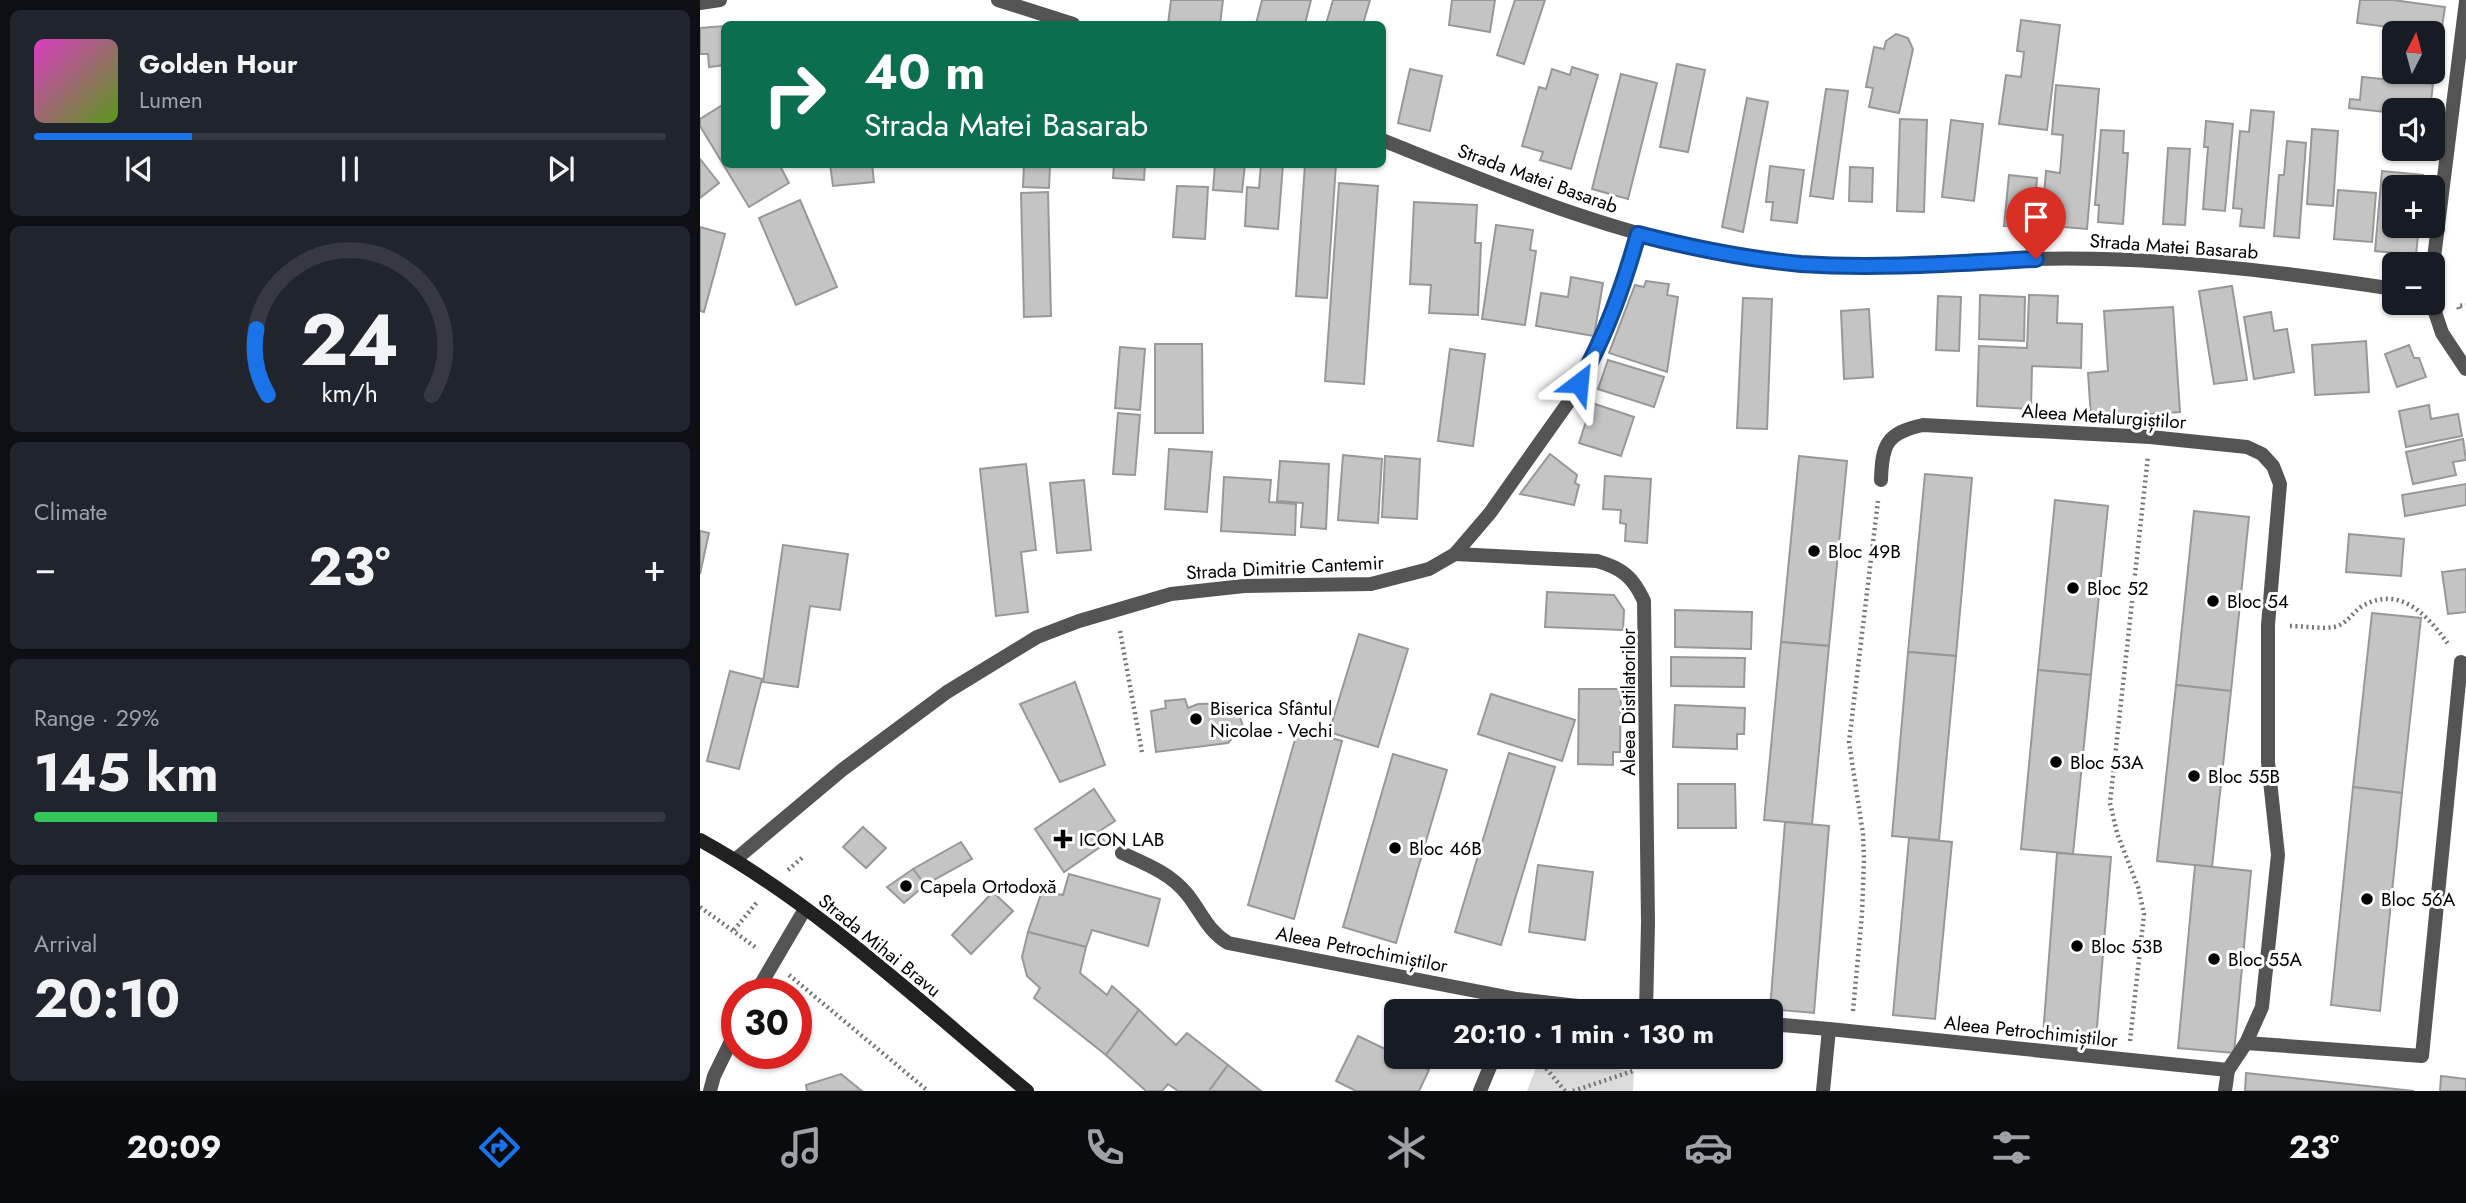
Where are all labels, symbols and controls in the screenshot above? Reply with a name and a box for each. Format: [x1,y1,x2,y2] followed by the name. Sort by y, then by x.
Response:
[2382,21,2445,84] north arrow
[2382,21,2445,315] map controls
[864,37,986,107] text: 40 m
[139,45,298,83] text: Golden Hour
[749,49,840,140] icon: right
[139,83,203,117] text: Lumen
[2382,98,2445,161] button: sound
[864,102,1148,148] text: Strada Matei Basarab
[1454,137,1622,220] street label: Strada Matei Basarab
[120,150,158,188] icon: previous
[331,150,369,188] icon: pause
[542,150,580,188] icon: next
[2382,175,2445,238] button: +
[2006,187,2066,259] pin
[2017,198,2055,236] icon: arrive
[2089,227,2259,266] street label: Strada Matei Basarab
[2382,252,2445,315] button: −
[301,288,399,393] text: 24
[1542,346,1616,420] position arrow
[322,375,378,411] text: km/h
[2021,397,2188,436] street label: Aleea Metalurgiștilor
[34,495,107,529] text: Climate
[309,529,390,605] text: 23°
[1828,538,1901,565] place label: Bloc 49B
[34,540,56,595] text: −
[643,540,666,595] text: +
[1806,543,1822,559] marker: Bloc 49B
[1185,549,1385,586] street label: Strada Dimitrie Cantemir
[2087,575,2149,602] place label: Bloc 52
[2065,580,2081,596] marker: Bloc 52
[2227,588,2289,615] place label: Bloc 54
[2205,593,2221,609] marker: Bloc 54
[1615,628,1642,776] street label: Aleea Distilatorilor
[1210,695,1333,744] place label: Biserica Sfântul Nicolae - Vechi
[34,701,159,735] text: Range · 29%
[1188,711,1204,727] marker: Biserica Sfântul Nicolae - Vechi
[34,735,219,811] text: 145 km
[2070,749,2144,776] place label: Bloc 53A
[2048,754,2064,770] marker: Bloc 53A
[2208,763,2280,790] place label: Bloc 55B
[2186,768,2202,784] marker: Bloc 55B
[1079,826,1164,853] place label: ICON LAB
[1053,829,1073,849] marker: ICON LAB
[1409,835,1482,862] place label: Bloc 46B
[1387,840,1403,856] marker: Bloc 46B
[920,873,1057,900] place label: Capela Ortodoxă
[898,878,914,894] marker: Capela Ortodoxă
[2381,886,2456,913] place label: Bloc 56A
[813,887,947,1003] street label: Strada Mihai Bravu
[2359,891,2375,907] marker: Bloc 56A
[1274,920,1450,979] street label: Aleea Petrochimiștilor
[34,927,97,961] text: Arrival
[2091,933,2163,960] place label: Bloc 53B
[2069,938,2085,954] marker: Bloc 53B
[2228,946,2303,973] place label: Bloc 55A
[2206,951,2222,967] marker: Bloc 55A
[34,961,180,1037] text: 20:10
[721,978,812,1069] speed limit sign: 30
[1943,1009,2120,1054] street label: Aleea Petrochimiștilor
[1453,1015,1714,1053] text: 20:10 · 1 min · 130 m
[475,1123,524,1172] icon: directions
[777,1123,826,1172] icon: music
[1080,1123,1129,1172] icon: phone
[1382,1123,1431,1172] icon: climate
[1684,1123,1733,1172] icon: car
[1987,1123,2036,1172] icon: filters
[127,1124,222,1170] text: 20:09
[2289,1124,2339,1170] text: 23°

